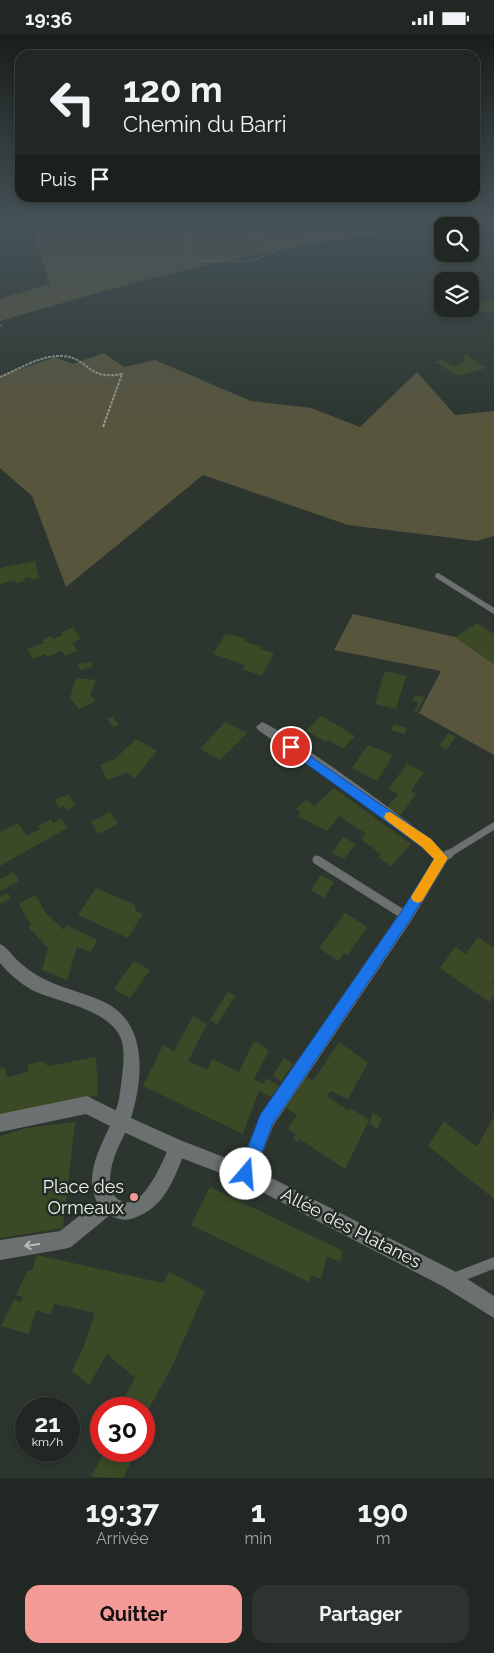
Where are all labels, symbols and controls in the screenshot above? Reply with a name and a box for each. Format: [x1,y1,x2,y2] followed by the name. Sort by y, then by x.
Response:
[25,7,72,29] text: 19:36
[123,69,223,110] text: 120 m
[40,70,105,135] icon: left
[123,111,287,137] text: Chemin du Barri
[86,165,114,193] icon: arrive
[40,168,76,190] text: Puis
[434,217,479,317] map controls
[434,217,479,262] button: search
[434,272,479,317] button: layers
[270,726,312,768] pin
[277,733,305,761] icon: arrive
[219,1147,271,1199] position arrow
[43,1176,124,1218] place label: Place des Ormeaux
[278,1183,425,1272] street label: Allée des Platanes
[128,1191,140,1203] marker: Place des Ormeaux
[25,1240,41,1250] one-way arrow
[90,1397,155,1462] speed limit sign: 30
[34,1408,61,1438] text: 21
[32,1435,63,1449] text: km/h
[86,1494,159,1529] text: 19:37
[251,1494,266,1529] text: 1
[358,1494,408,1529] text: 190
[96,1529,149,1548] text: Arrivée
[245,1529,272,1548] text: min
[376,1529,390,1548] text: m
[25,1585,242,1643] button: Quitter
[252,1585,469,1643] button: Partager

